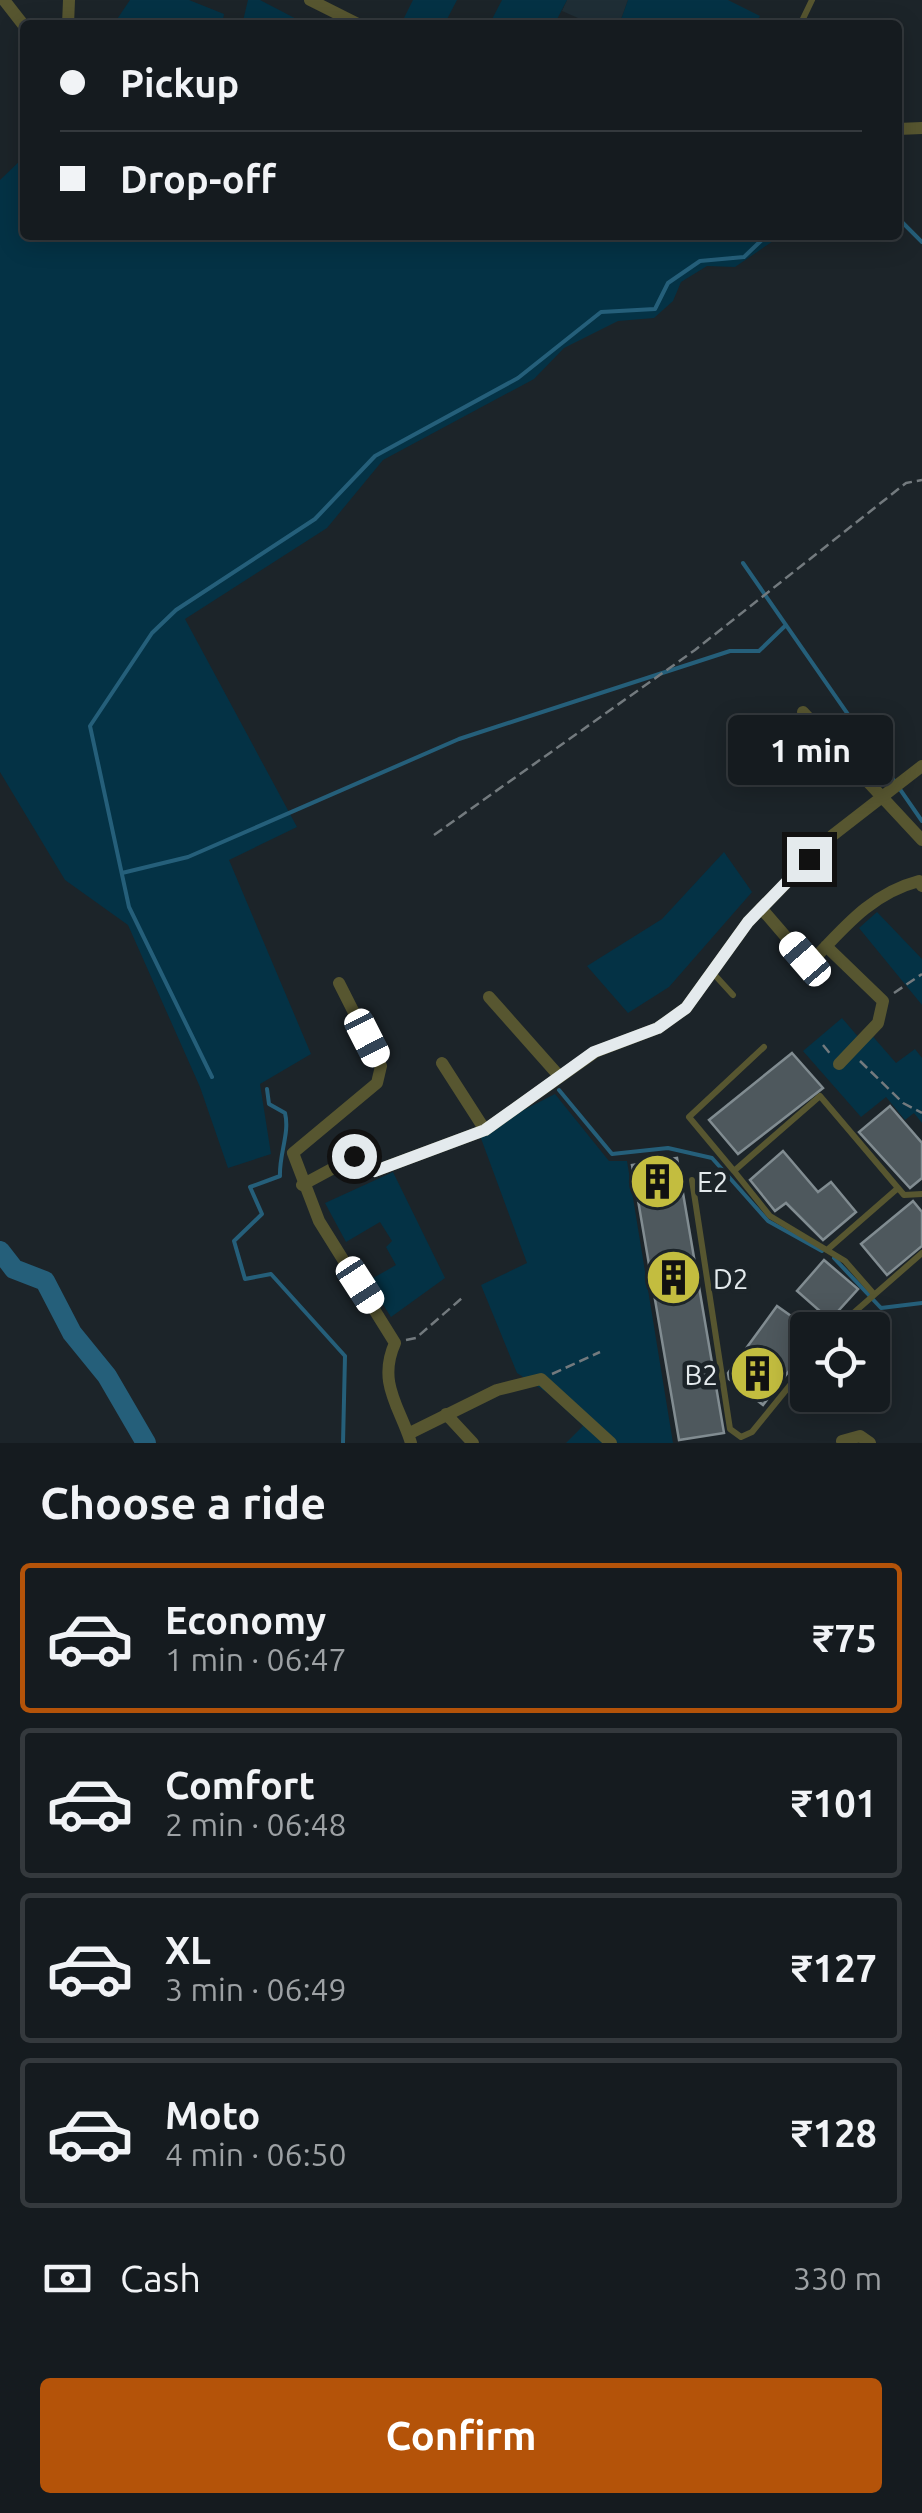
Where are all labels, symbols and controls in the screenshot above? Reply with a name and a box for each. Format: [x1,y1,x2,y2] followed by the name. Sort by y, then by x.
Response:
[120,62,239,104] text: Pickup
[120,158,276,200] text: Drop-off
[726,714,892,784] callout: 1 min
[770,732,851,768] text: 1 min
[787,837,832,882] route end
[774,927,836,991] car
[340,1004,394,1072] car
[332,1134,377,1179] route start
[628,1151,688,1211] building icon: E2
[697,1166,729,1197] place label: E2
[644,1248,704,1308] building icon: D2
[331,1252,389,1318] car
[713,1263,749,1294] place label: D2
[790,1312,890,1412] map controls
[790,1312,890,1412] button: locate
[727,1344,787,1404] building icon: B2
[684,1359,718,1390] place label: B2
[40,1477,326,1528] text: Choose a ride
[45,1593,135,1683] icon: car
[165,1599,326,1641] text: Economy
[813,1617,877,1659] text: ₹75
[165,1641,347,1677] text: 1 min · 06:47
[45,1758,135,1848] icon: car
[165,1764,315,1806] text: Comfort
[791,1782,877,1824] text: ₹101
[165,1806,347,1842] text: 2 min · 06:48
[45,1923,135,2013] icon: car
[165,1929,211,1971] text: XL
[791,1947,877,1989] text: ₹127
[165,1971,347,2007] text: 3 min · 06:49
[45,2088,135,2178] icon: car
[165,2094,260,2136] text: Moto
[791,2112,877,2154] text: ₹128
[165,2136,347,2172] text: 4 min · 06:50
[40,2251,95,2306] icon: cash
[120,2257,201,2299] text: Cash
[793,2260,882,2296] text: 330 m
[40,2378,882,2493] button: Confirm

